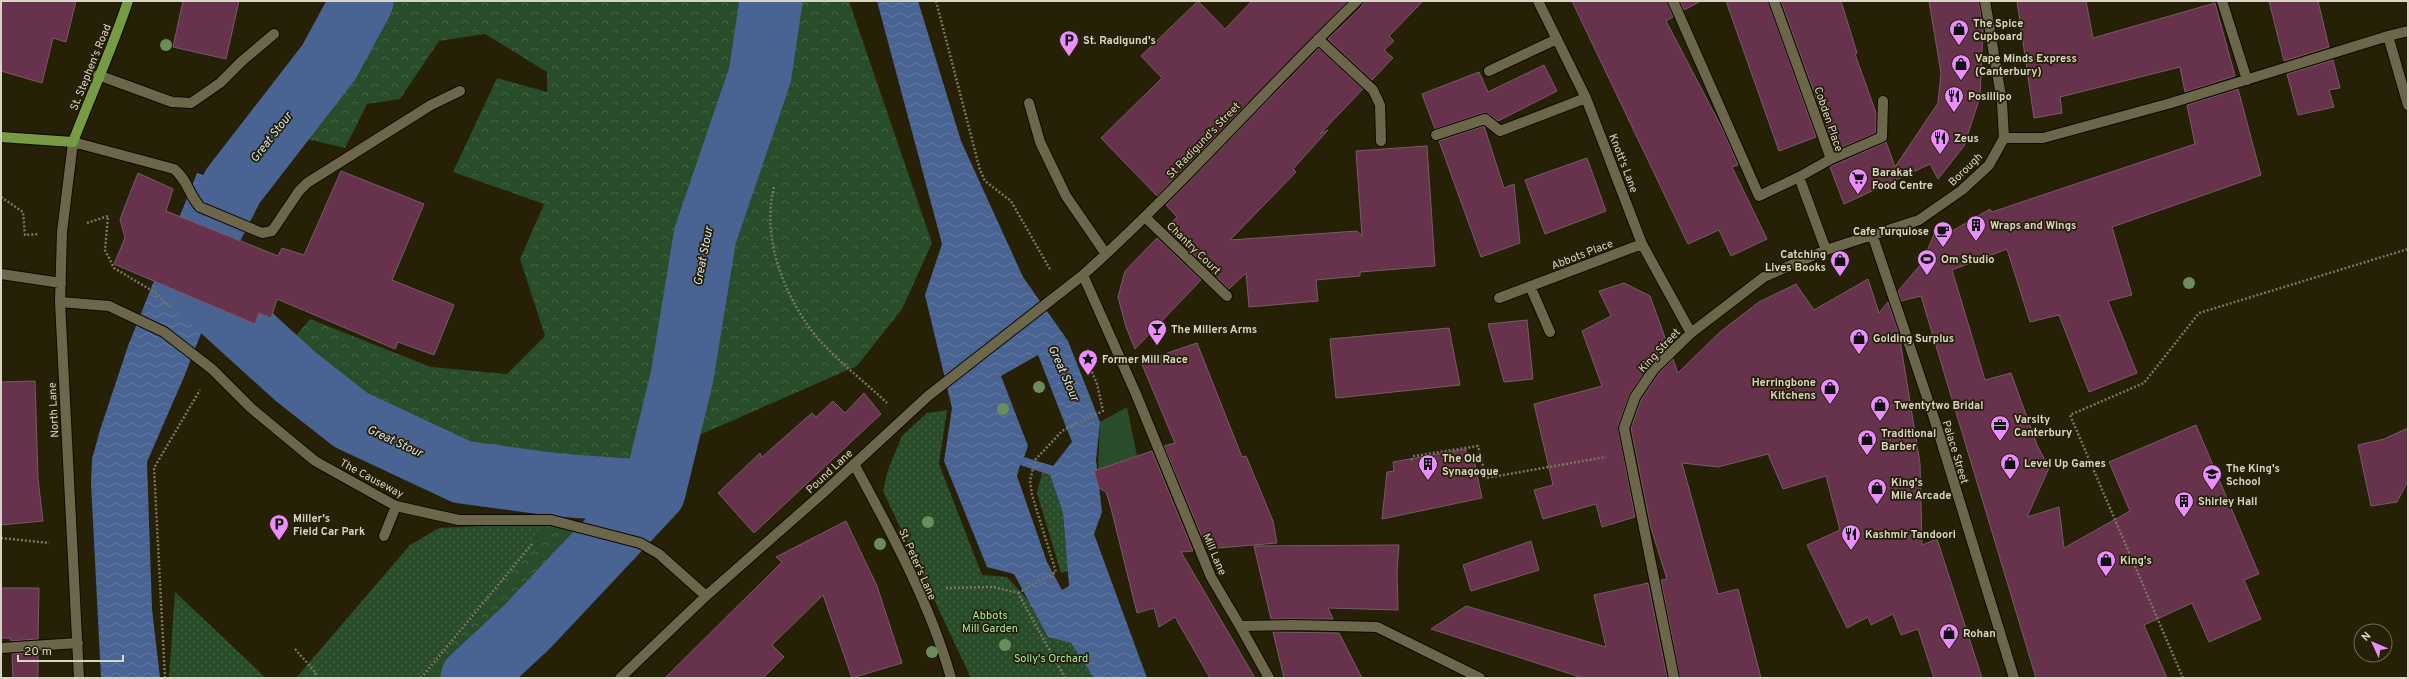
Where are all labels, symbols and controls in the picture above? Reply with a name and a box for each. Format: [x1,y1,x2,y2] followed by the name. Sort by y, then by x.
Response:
[1973,17,2023,44] place label: The Spice Cupboard
[1948,18,1970,46] shop icon: The Spice Cupboard
[67,22,115,113] street label: St. Stephen's Road
[1058,29,1080,57] parking icon: St. Radigund's
[1083,34,1156,48] place label: St. Radigund's
[1975,52,2077,79] place label: Vape Minds Express (Canterbury)
[1950,53,1972,81] shop icon: Vape Minds Express (Canterbury)
[1810,85,1846,154] street label: Cobden Place
[1943,85,1965,113] restaurant icon: Posillipo
[1968,90,2012,104] place label: Posillipo
[1164,100,1244,182] street label: St Radigund's Street
[247,108,297,166] water label: Great Stour
[1929,127,1951,155] restaurant icon: Zeus
[1605,132,1641,195] street label: Knott's Lane
[1954,132,1979,146] place label: Zeus
[1946,150,1986,189] street label: Borough
[1872,166,1933,193] place label: Barakat Food Centre
[1847,167,1869,195] supermarket icon: Barakat Food Centre
[1965,214,1987,242] building icon: Wraps and Wings
[1163,219,1223,278] street label: Chantry Court
[1990,219,2076,233] place label: Wraps and Wings
[1932,220,1954,248] cafe icon: Cafe Turquiose
[690,224,718,287] water label: Great Stour
[1853,225,1929,239] place label: Cafe Turquiose
[1549,237,1615,273] street label: Abbots Place
[1765,248,1826,275] place label: Catching Lives Books
[1916,248,1938,276] sports icon: Om Studio
[1829,249,1851,277] shop icon: Catching Lives Books
[1941,253,1995,267] place label: Om Studio
[1146,318,1168,346] bar icon: The Millers Arms
[1171,323,1257,337] place label: The Millers Arms
[1636,326,1684,376] street label: King Street
[1848,327,1870,355] shop icon: Golding Surplus
[1873,332,1954,346] place label: Golding Surplus
[1044,343,1083,405] water label: Great Stour
[1077,348,1099,376] place icon: Former Mill Race
[1102,353,1188,367] place label: Former Mill Race
[1752,376,1816,403] place label: Herringbone Kitchens
[1819,377,1841,405] shop icon: Herringbone Kitchens
[46,382,62,438] street label: North Lane
[1869,394,1891,422] shop icon: Twentytwo Bridal
[1894,399,1983,413] place label: Twentytwo Bridal
[2014,413,2072,440] place label: Varsity Canterbury
[1989,414,2011,442] office icon: Varsity Canterbury
[1939,419,1971,486] street label: Palace Street
[364,422,426,462] water label: Great Stour
[1881,427,1936,454] place label: Traditional Barber
[1856,428,1878,456] shop icon: Traditional Barber
[803,446,856,497] street label: Pound Lane
[1442,452,1499,479] place label: The Old Synagogue
[1999,452,2021,480] shop icon: Level Up Games
[1417,453,1439,481] building icon: The Old Synagogue
[337,456,406,502] street label: The Causeway
[2024,457,2106,471] place label: Level Up Games
[2226,462,2280,489] place label: The King's School
[2201,463,2223,491] school or university icon: The King's School
[1891,476,1951,503] place label: King's Mile Arcade
[1866,477,1888,505] shop icon: King's Mile Arcade
[2173,490,2195,518] building icon: Shirley Hall
[2198,495,2258,509] place label: Shirley Hall
[293,512,365,539] place label: Miller's Field Car Park
[268,513,290,541] parking icon: Miller's Field Car Park
[1840,523,1862,551] restaurant icon: Kashmir Tandoori
[895,526,939,603] street label: St. Peter's Lane
[1865,528,1956,542] place label: Kashmir Tandoori
[1199,531,1229,578] street label: Mill Lane
[2095,549,2117,577] shop icon: King's
[2120,554,2152,568] place label: King's
[962,609,1018,636] park label: Abbots Mill Garden
[1938,622,1960,650] shop icon: Rohan
[2353,623,2393,663] north arrow
[1963,627,1996,641] place label: Rohan
[2359,629,2374,644] text: N
[18,637,123,663] scale bar
[24,644,52,660] text: 20 m
[1014,652,1088,666] park label: Solly's Orchard

